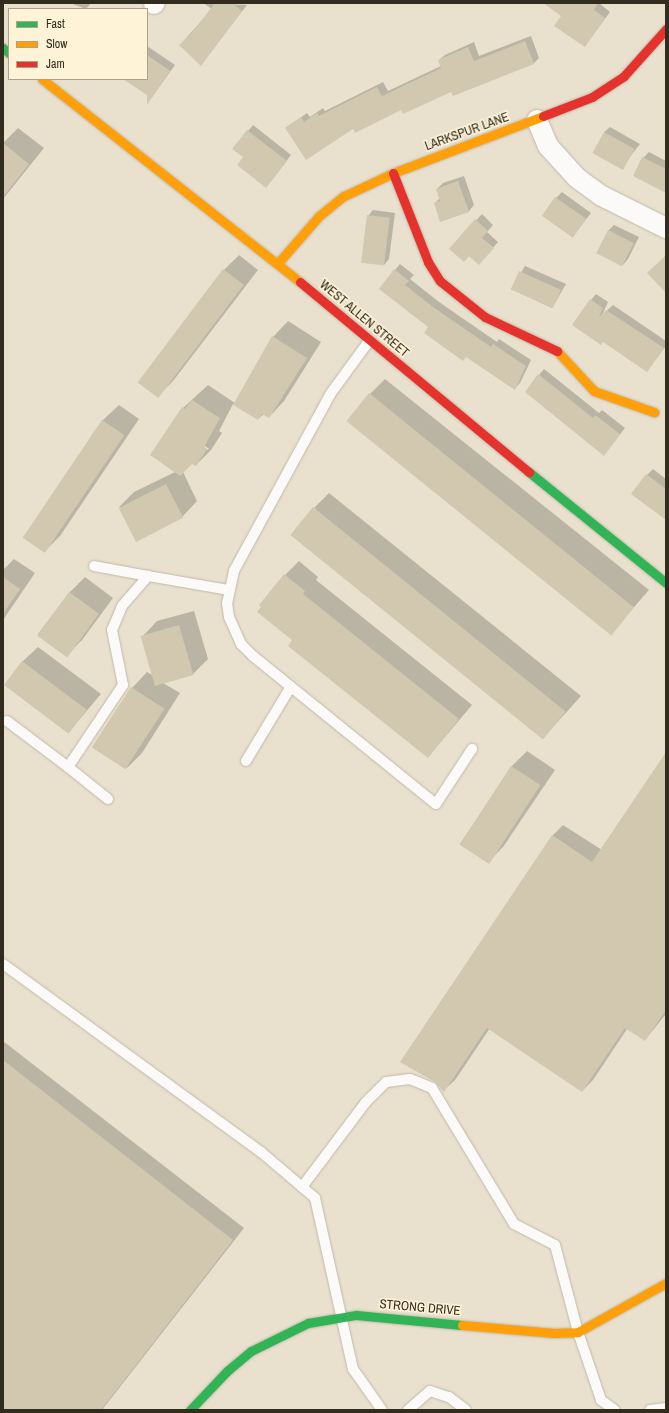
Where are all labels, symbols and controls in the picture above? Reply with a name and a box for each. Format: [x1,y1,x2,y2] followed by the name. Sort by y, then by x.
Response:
[8,8,148,80] legend
[46,16,65,32] text: Fast
[46,36,67,52] text: Slow
[46,56,65,72] text: Jam
[423,110,511,154] street label: LARKSPUR LANE
[316,277,412,361] street label: WEST ALLEN STREET
[379,1297,461,1319] street label: STRONG DRIVE

